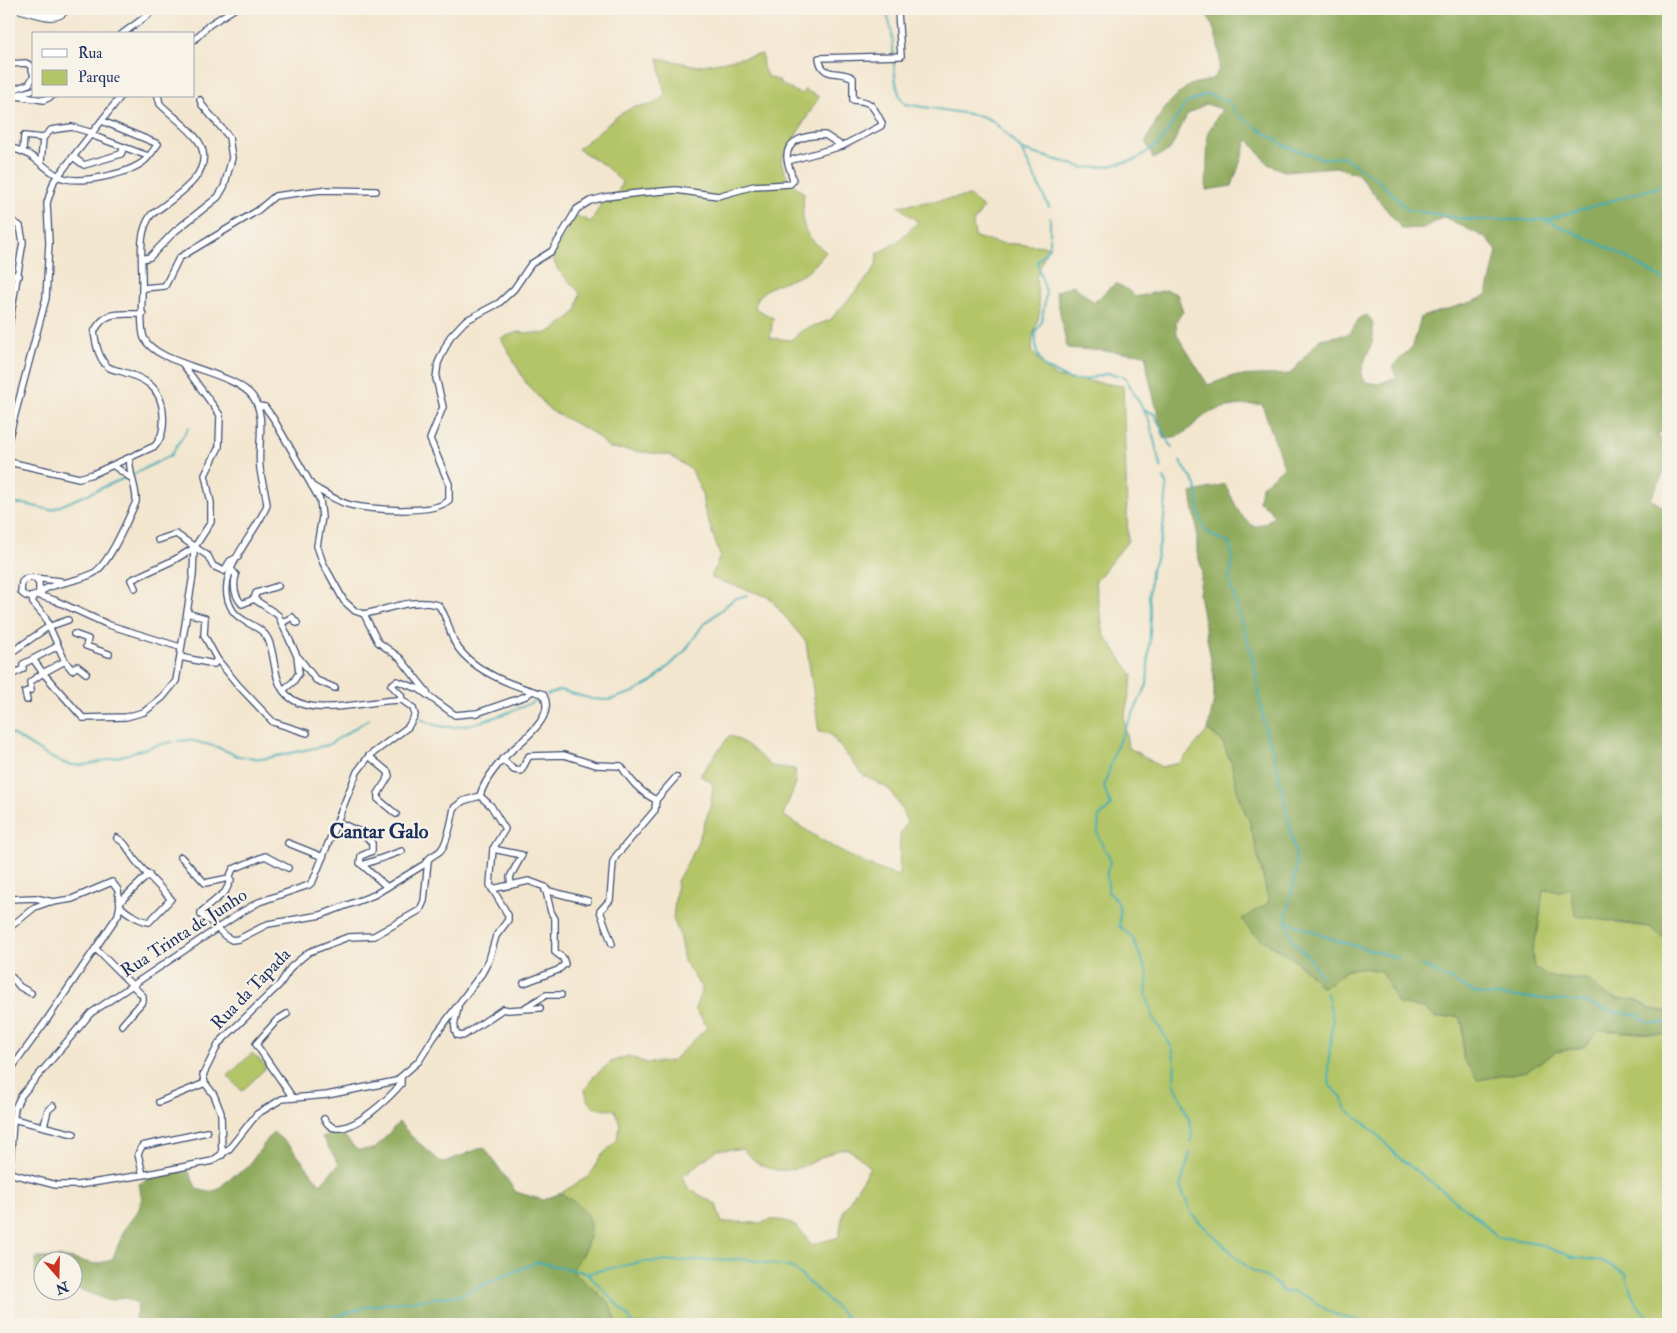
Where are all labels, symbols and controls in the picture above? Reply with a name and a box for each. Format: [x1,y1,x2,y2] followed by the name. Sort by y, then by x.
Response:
[32,32,195,98] legend
[78,44,103,63] text: Rua
[78,68,120,87] text: Parque
[329,819,429,844] district label: Cantar Galo
[116,883,252,982] street label: Rua Trinta de Junho
[206,943,296,1035] street label: Rua da Tapada
[32,1250,82,1300] north arrow
[53,1277,72,1298] text: N

